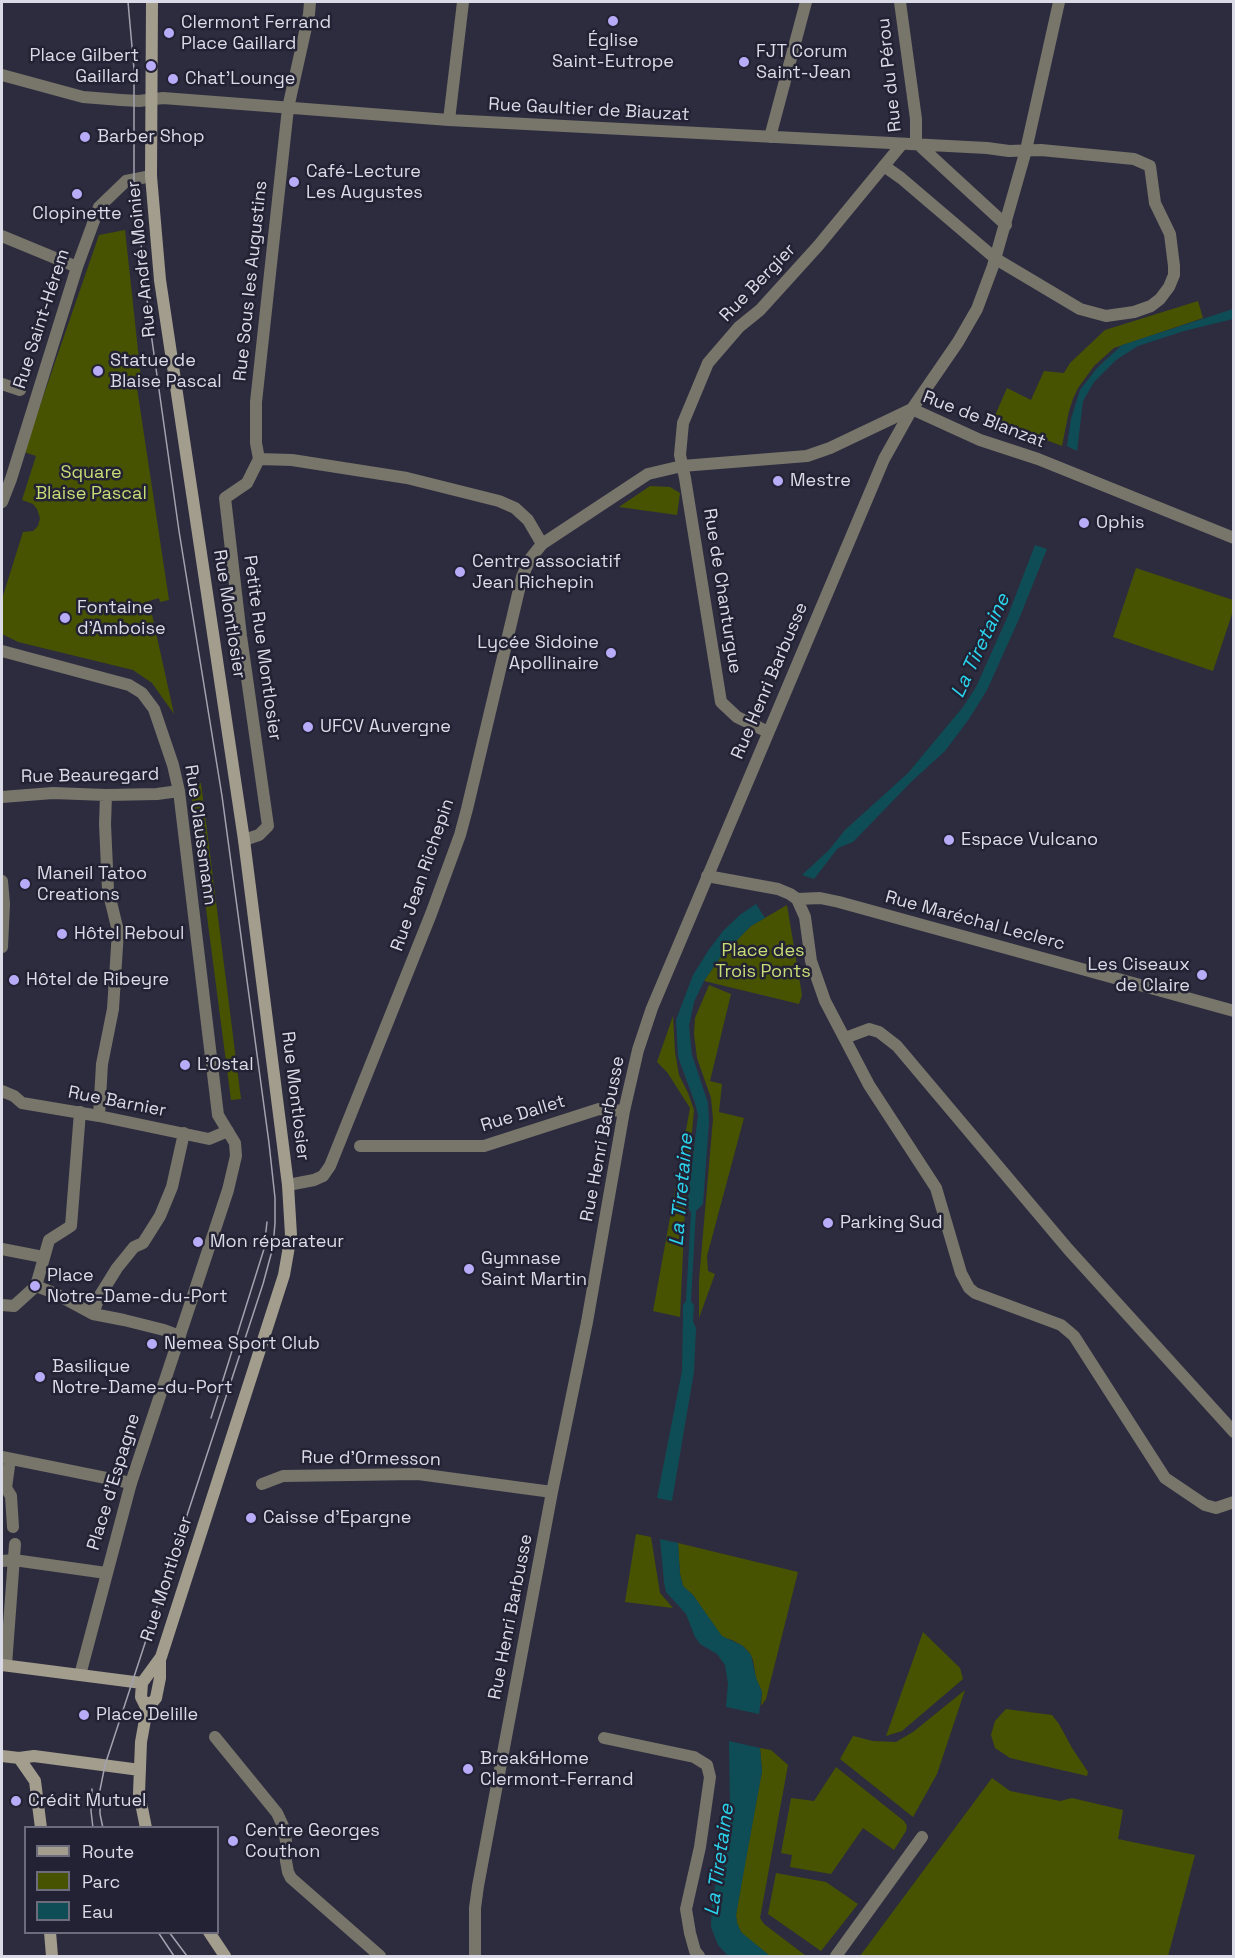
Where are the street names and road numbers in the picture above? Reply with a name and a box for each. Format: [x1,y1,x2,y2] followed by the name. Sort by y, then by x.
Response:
[873,17,907,133] street label: Rue du Pérou
[488,94,690,126] street label: Rue Gaultier de Biauzat
[123,180,161,338] street label: Rue André Moinier
[230,180,272,382] street label: Rue Sous les Augustins
[715,240,801,326] street label: Rue Bergier
[9,246,75,392] street label: Rue Saint-Hérem
[920,387,1048,453] street label: Rue de Blanzat
[698,507,746,675] street label: Rue de Chanturgue
[208,548,250,680] street label: Rue Montlosier
[238,554,286,742] street label: Petite Rue Montlosier
[727,599,813,763] street label: Rue Henri Barbusse
[179,763,221,907] street label: Rue Claussmann
[21,764,159,788] street label: Rue Beauregard
[387,796,459,954] street label: Rue Jean Richepin
[883,887,1067,955] street label: Rue Maréchal Leclerc
[276,1030,314,1162] street label: Rue Montlosier
[576,1054,630,1224] street label: Rue Henri Barbusse
[66,1082,168,1122] street label: Rue Barnier
[478,1091,568,1137] street label: Rue Dallet
[83,1411,145,1553] street label: Place d'Espagne
[301,1447,441,1471] street label: Rue d'Ormesson
[137,1514,197,1644] street label: Rue Montlosier
[484,1532,538,1702] street label: Rue Henri Barbusse

